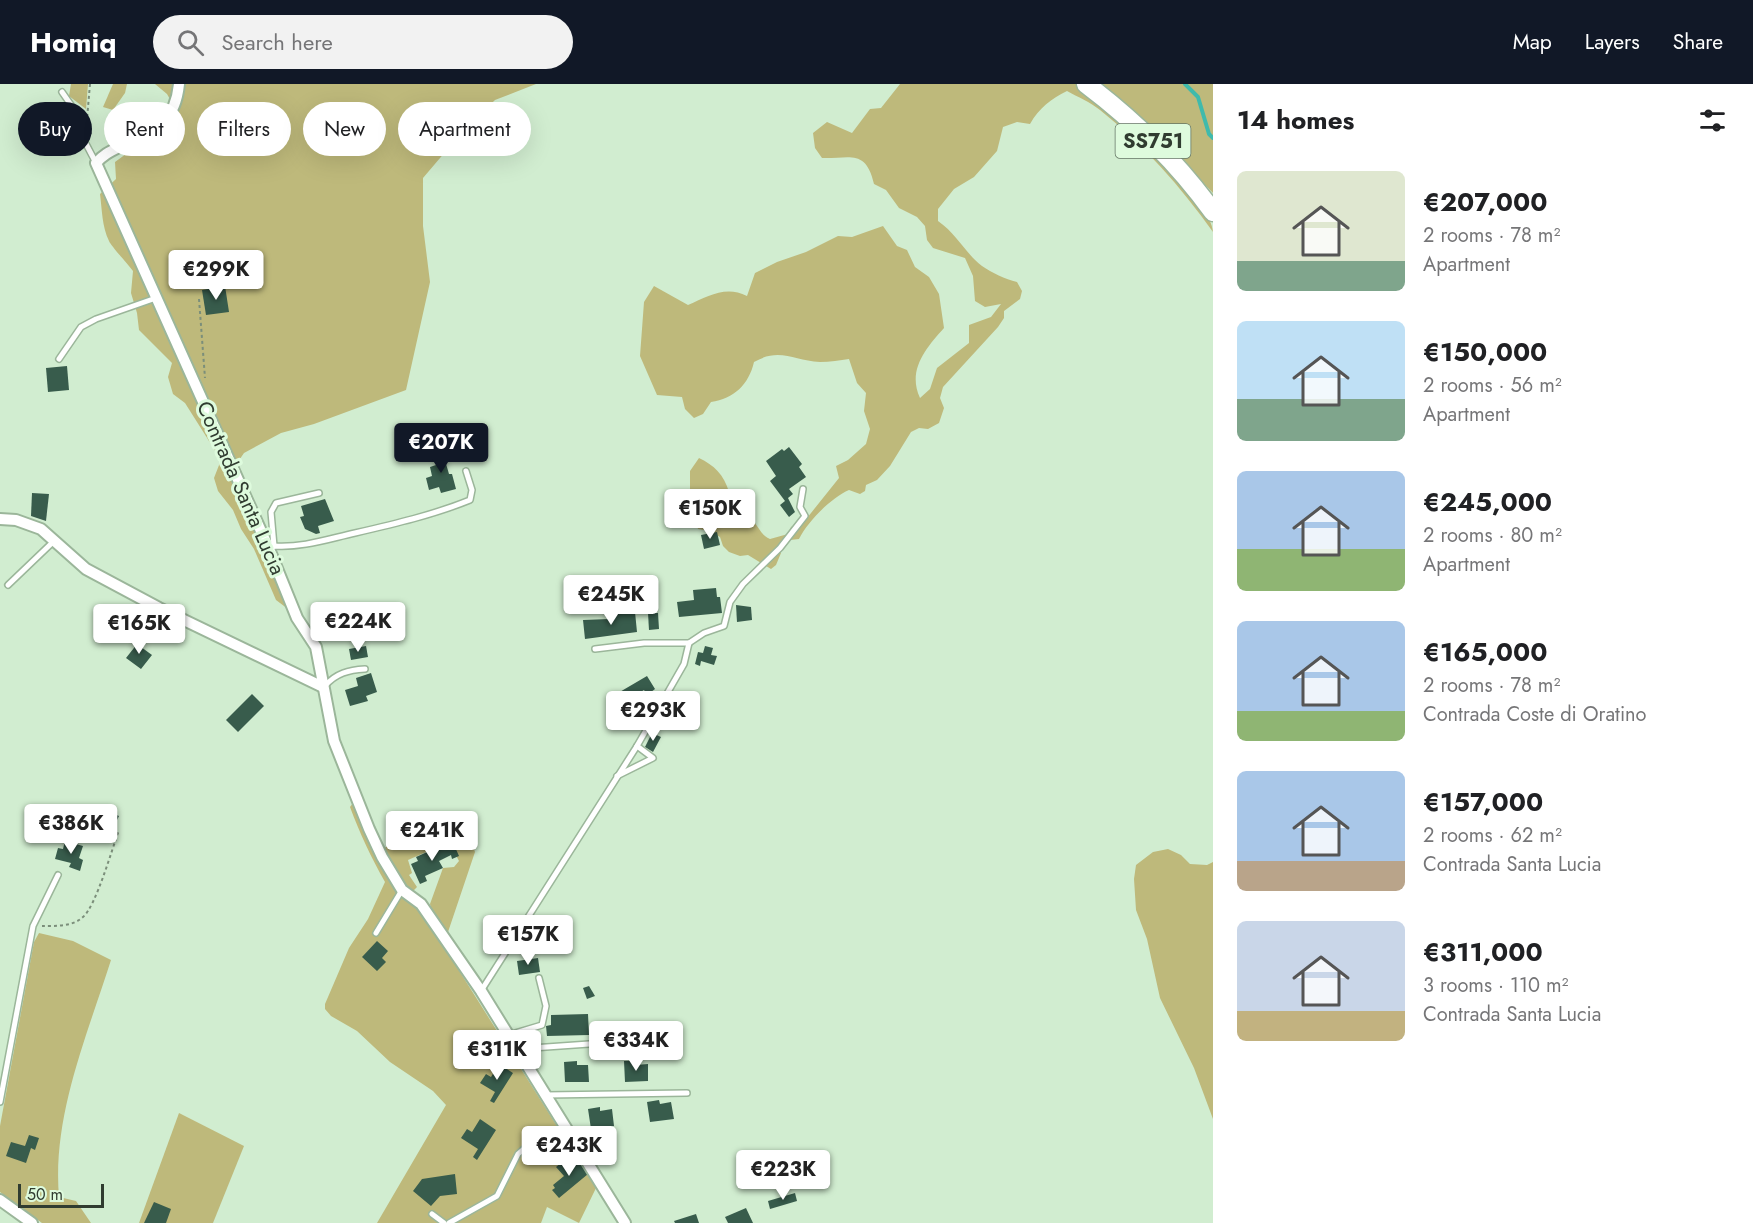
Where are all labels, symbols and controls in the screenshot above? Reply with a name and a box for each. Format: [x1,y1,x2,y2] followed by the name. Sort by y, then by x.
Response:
[153,15,573,69] search box
[30,22,117,63] text: Homiq
[174,26,207,59] icon: search
[222,26,333,58] text: Search here
[1513,27,1552,57] text: Map
[1585,27,1640,57] text: Layers
[1673,27,1723,57] text: Share
[1237,101,1354,139] text: 14 homes
[18,102,92,156] chip: Buy
[104,102,185,156] chip: Rent
[197,102,291,156] chip: Filters
[303,102,386,156] chip: New
[398,102,531,156] chip: Apartment
[1696,104,1729,137] icon: filters
[1116,124,1190,158] road number: SS751
[1423,183,1547,221] text: €207,000
[1285,195,1357,267] icon: home
[1423,221,1560,250] text: 2 rooms · 78 m²
[174,250,258,301] pin: €299K
[1423,250,1510,279] text: Apartment
[183,255,249,284] text: €299K
[1423,333,1547,371] text: €150,000
[1285,345,1357,417] icon: home
[1423,371,1562,400] text: 2 rooms · 56 m²
[189,396,293,580] street label: Contrada Santa Lucia
[1423,400,1510,429] text: Apartment
[399,423,483,474] pin: €207K
[408,428,474,457] text: €207K
[1423,483,1552,521] text: €245,000
[668,489,752,540] pin: €150K
[678,494,742,523] text: €150K
[1285,495,1357,567] icon: home
[1423,521,1562,550] text: 2 rooms · 80 m²
[1423,550,1510,579] text: Apartment
[569,575,653,626] pin: €245K
[577,580,645,609] text: €245K
[316,602,400,653] pin: €224K
[97,604,181,655] pin: €165K
[324,607,392,636] text: €224K
[107,609,171,638] text: €165K
[1423,633,1548,671] text: €165,000
[1285,645,1357,717] icon: home
[1423,671,1560,700] text: 2 rooms · 78 m²
[611,691,695,742] pin: €293K
[620,696,686,725] text: €293K
[1423,700,1647,729] text: Contrada Coste di Oratino
[1423,783,1543,821] text: €157,000
[1285,795,1357,867] icon: home
[29,804,113,855] pin: €386K
[38,809,104,838] text: €386K
[390,811,474,862] pin: €241K
[400,816,464,845] text: €241K
[1423,821,1562,850] text: 2 rooms · 62 m²
[1423,850,1601,879] text: Contrada Santa Lucia
[486,915,570,966] pin: €157K
[497,920,559,949] text: €157K
[1423,933,1543,971] text: €311,000
[1285,945,1357,1017] icon: home
[1423,971,1569,1000] text: 3 rooms · 110 m²
[1423,1000,1601,1029] text: Contrada Santa Lucia
[594,1021,678,1072] pin: €334K
[603,1026,669,1055] text: €334K
[455,1030,539,1081] pin: €311K
[467,1035,527,1064] text: €311K
[527,1126,611,1177] pin: €243K
[536,1131,602,1160] text: €243K
[741,1150,825,1201] pin: €223K
[750,1155,816,1184] text: €223K
[18,1181,104,1208] scale bar
[27,1183,63,1206] text: 50 m

